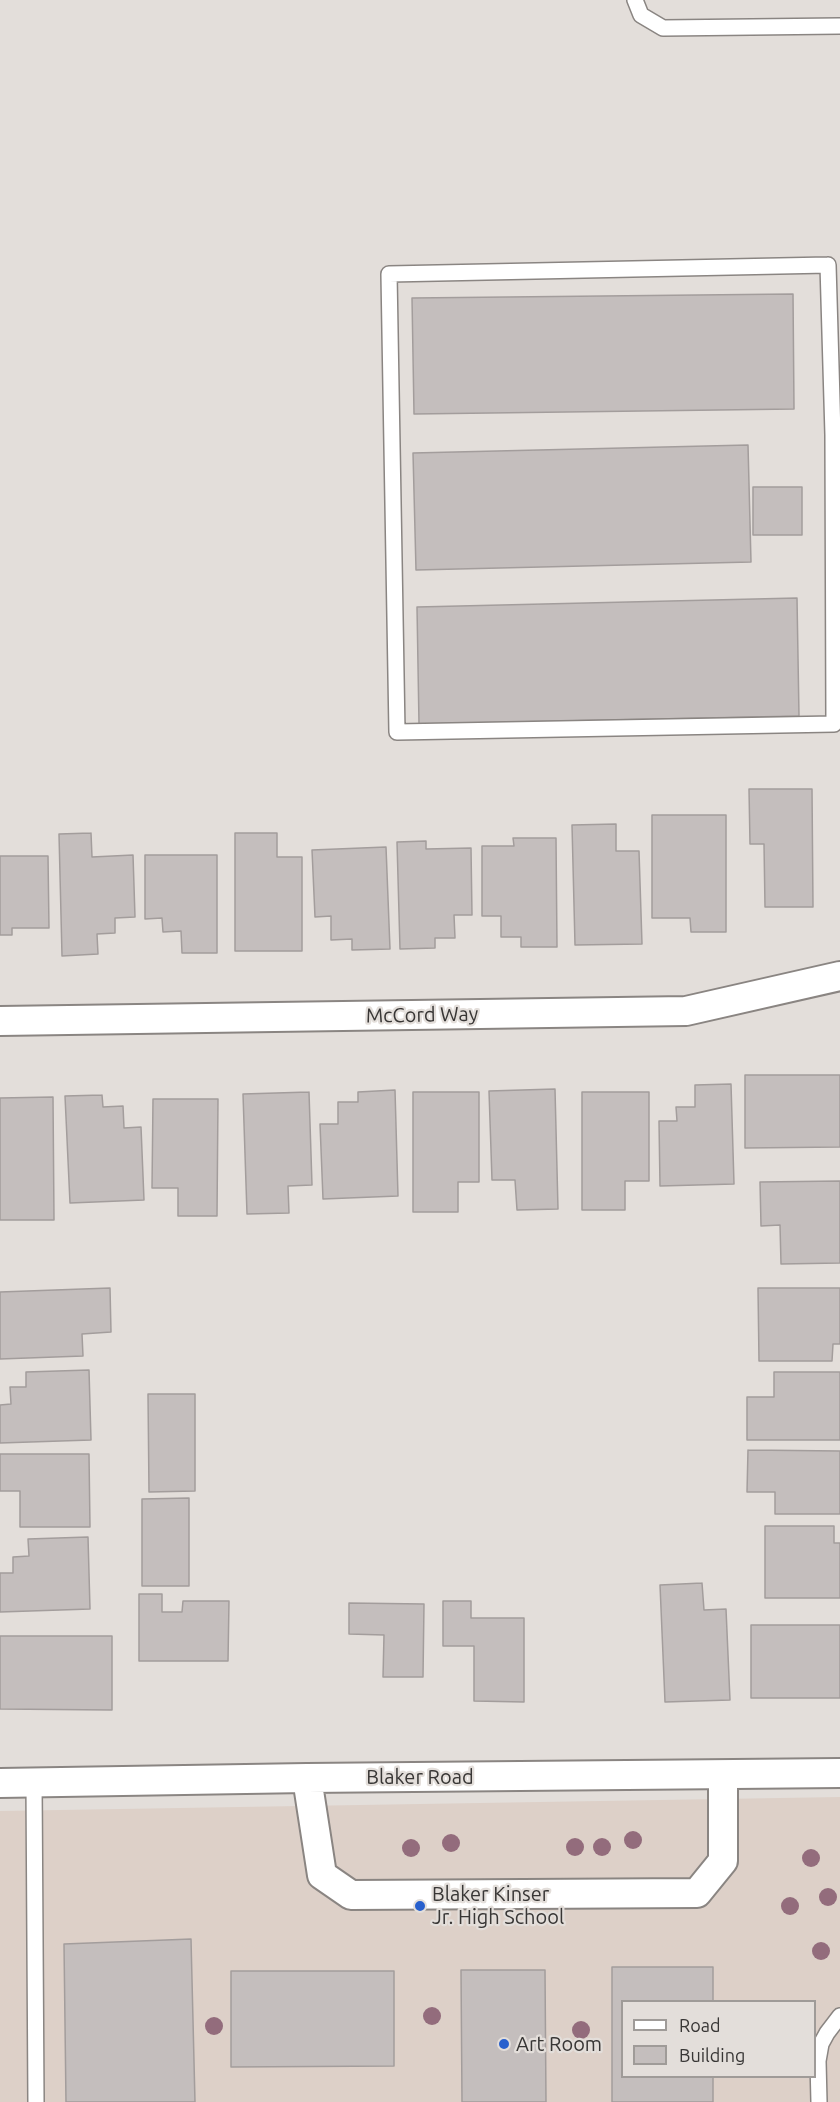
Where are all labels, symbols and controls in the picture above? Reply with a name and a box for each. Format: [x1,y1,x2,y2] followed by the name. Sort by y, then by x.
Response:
[366,1002,478,1028] street label: McCord Way
[366,1765,474,1789] street label: Blaker Road
[432,1882,564,1929] place label: Blaker Kinser Jr. High School
[413,1899,427,1913] marker: Blaker Kinser Jr. High School
[621,2000,816,2078] legend
[679,2015,721,2035] text: Road
[516,2032,602,2056] place label: Art Room
[497,2037,511,2051] marker: Art Room
[679,2045,745,2065] text: Building

